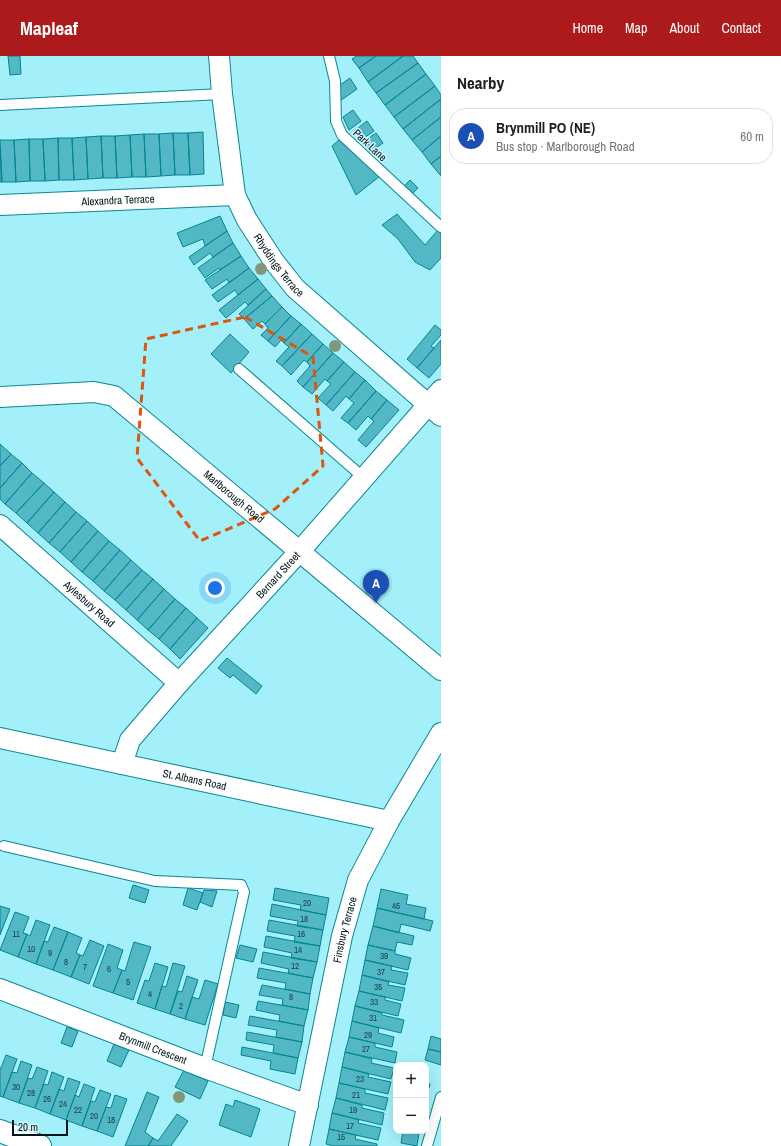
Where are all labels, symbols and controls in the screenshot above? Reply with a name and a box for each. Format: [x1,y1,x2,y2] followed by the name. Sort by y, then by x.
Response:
[20,15,78,41] text: Mapleaf
[572,19,603,37] text: Home
[625,19,647,37] text: Map
[669,19,699,37] text: About
[721,19,761,37] text: Contact
[457,71,504,94] text: Nearby
[496,117,595,138] text: Brynmill PO (NE)
[350,126,390,164] street label: Park Lane
[467,128,475,145] text: A
[740,128,764,145] text: 60 m
[496,138,635,155] text: Bus stop · Marlborough Road
[80,191,155,209] street label: Alexandra Terrace
[251,231,307,300] street label: Rhyddings Terrace
[201,467,267,526] street label: Marlborough Road
[253,548,303,601] street label: Bernard Street
[363,570,389,603] pin: A
[60,577,118,630] street label: Aylesbury Road
[205,578,225,598] your location
[161,766,228,793] street label: St. Albans Road
[330,895,360,964] street label: Finsbury Terrace
[303,897,311,909] house number: 20
[392,900,400,912] house number: 45
[300,913,308,925] house number: 18
[12,928,20,940] house number: 11
[297,928,305,940] house number: 16
[27,943,35,955] house number: 10
[294,944,302,956] house number: 14
[48,947,52,959] house number: 9
[380,950,388,962] house number: 39
[64,956,68,968] house number: 8
[291,960,299,972] house number: 12
[83,961,87,973] house number: 7
[107,963,111,975] house number: 6
[377,966,385,978] house number: 37
[126,976,130,988] house number: 5
[374,981,382,993] house number: 35
[148,988,152,1000] house number: 4
[289,991,293,1003] house number: 8
[370,996,378,1008] house number: 33
[179,1000,183,1012] house number: 2
[369,1012,377,1024] house number: 31
[117,1029,189,1068] street label: Brynmill Crescent
[364,1029,372,1041] house number: 29
[362,1043,370,1055] house number: 27
[393,1062,429,1134] map controls
[393,1062,429,1098] button: +
[356,1073,364,1085] house number: 23
[12,1081,20,1093] house number: 30
[27,1087,35,1099] house number: 28
[352,1089,360,1101] house number: 21
[43,1093,51,1105] house number: 26
[59,1098,67,1110] house number: 24
[393,1098,429,1134] button: −
[74,1104,82,1116] house number: 22
[349,1104,357,1116] house number: 19
[90,1110,98,1122] house number: 20
[107,1114,115,1126] house number: 18
[12,1118,68,1137] scale bar
[18,1120,38,1134] text: 20 m
[346,1120,354,1132] house number: 17
[337,1131,345,1143] house number: 15

